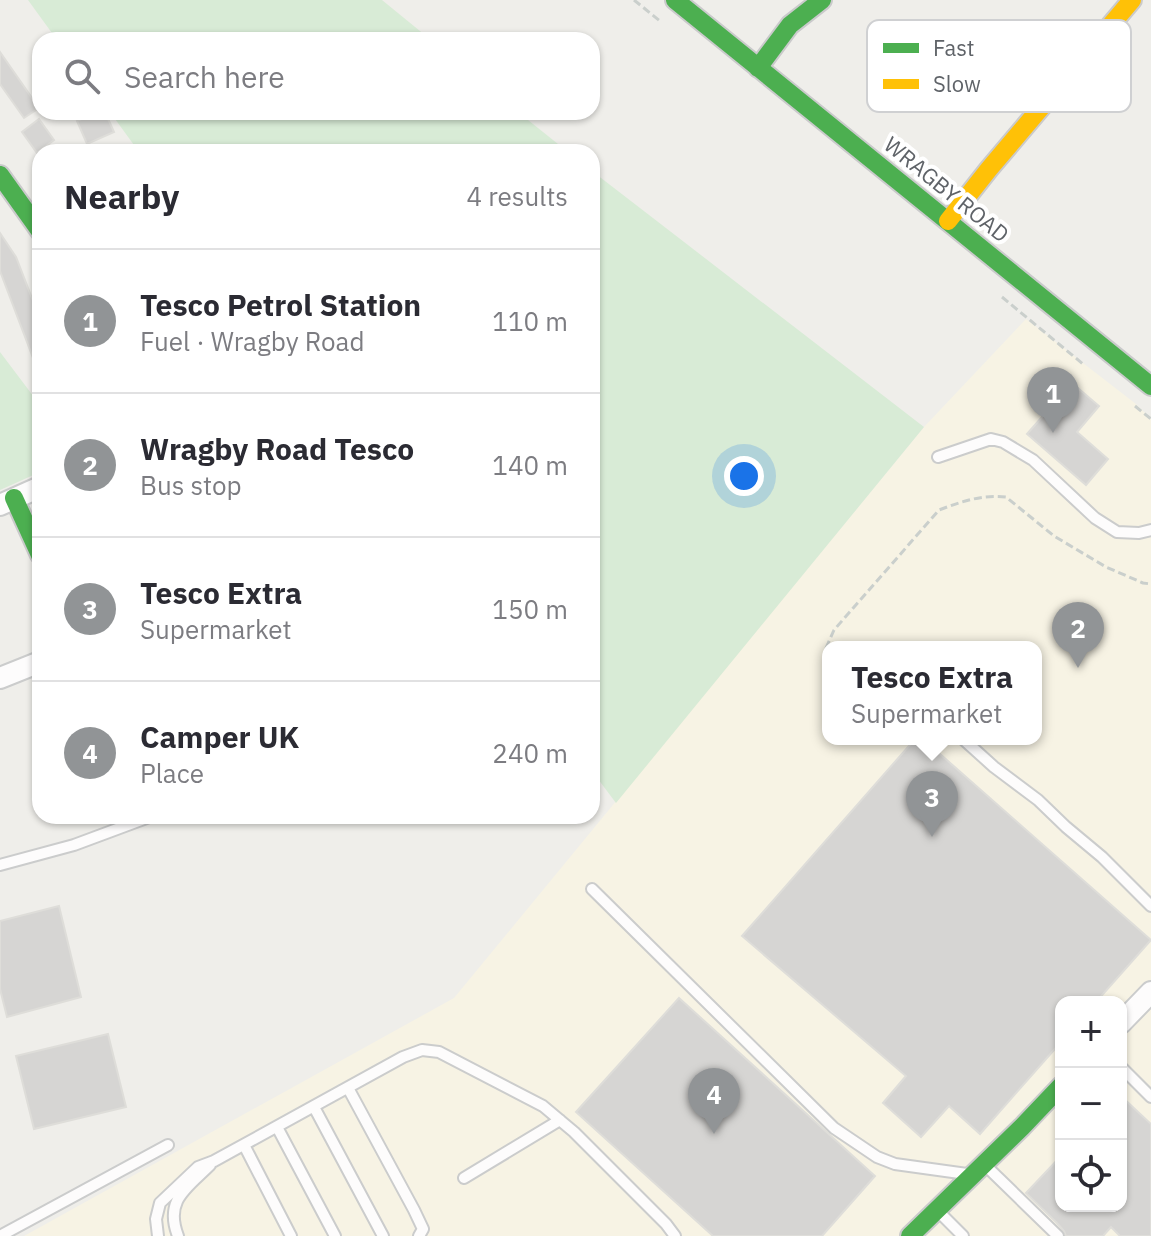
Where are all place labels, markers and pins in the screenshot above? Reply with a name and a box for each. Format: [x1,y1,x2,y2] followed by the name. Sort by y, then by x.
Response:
[1027,367,1079,433] pin: 1
[1052,602,1104,668] pin: 2
[906,771,958,837] pin: 3
[688,1068,740,1134] pin: 4

